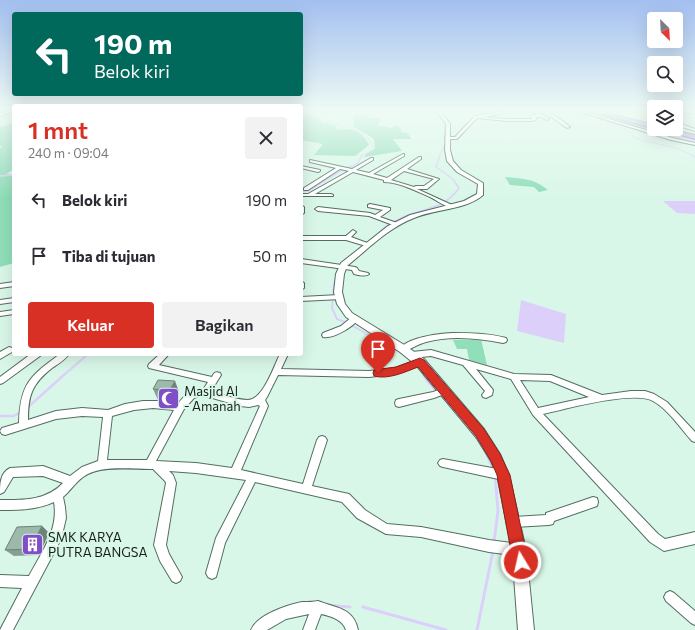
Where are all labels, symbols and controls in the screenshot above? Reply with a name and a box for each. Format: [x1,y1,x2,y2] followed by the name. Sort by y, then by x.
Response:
[647,12,683,48] north arrow
[647,12,683,136] map controls
[94,26,172,60] text: 190 m
[28,28,80,80] icon: left
[647,56,683,92] button: search
[94,60,170,82] text: Belok kiri
[647,100,683,136] button: layers
[28,115,88,144] text: 1 mnt
[245,117,287,159] button: close
[28,145,109,161] text: 240 m · 09:04
[28,189,50,211] icon: left
[62,191,128,209] text: Belok kiri
[246,191,287,209] text: 190 m
[28,245,50,267] icon: arrive
[62,247,156,265] text: Tiba di tujuan
[253,247,287,265] text: 50 m
[28,302,154,348] button: Keluar
[162,302,287,348] button: Bagikan
[361,332,395,373] pin
[367,338,389,360] icon: arrive
[184,383,241,414] place label: Masjid Al - Amanah
[155,385,181,411] mosque icon: Masjid Al - Amanah
[48,529,147,560] place label: SMK KARYA PUTRA BANGSA
[20,531,46,557] building icon: SMK KARYA PUTRA BANGSA
[500,541,542,583] position arrow

